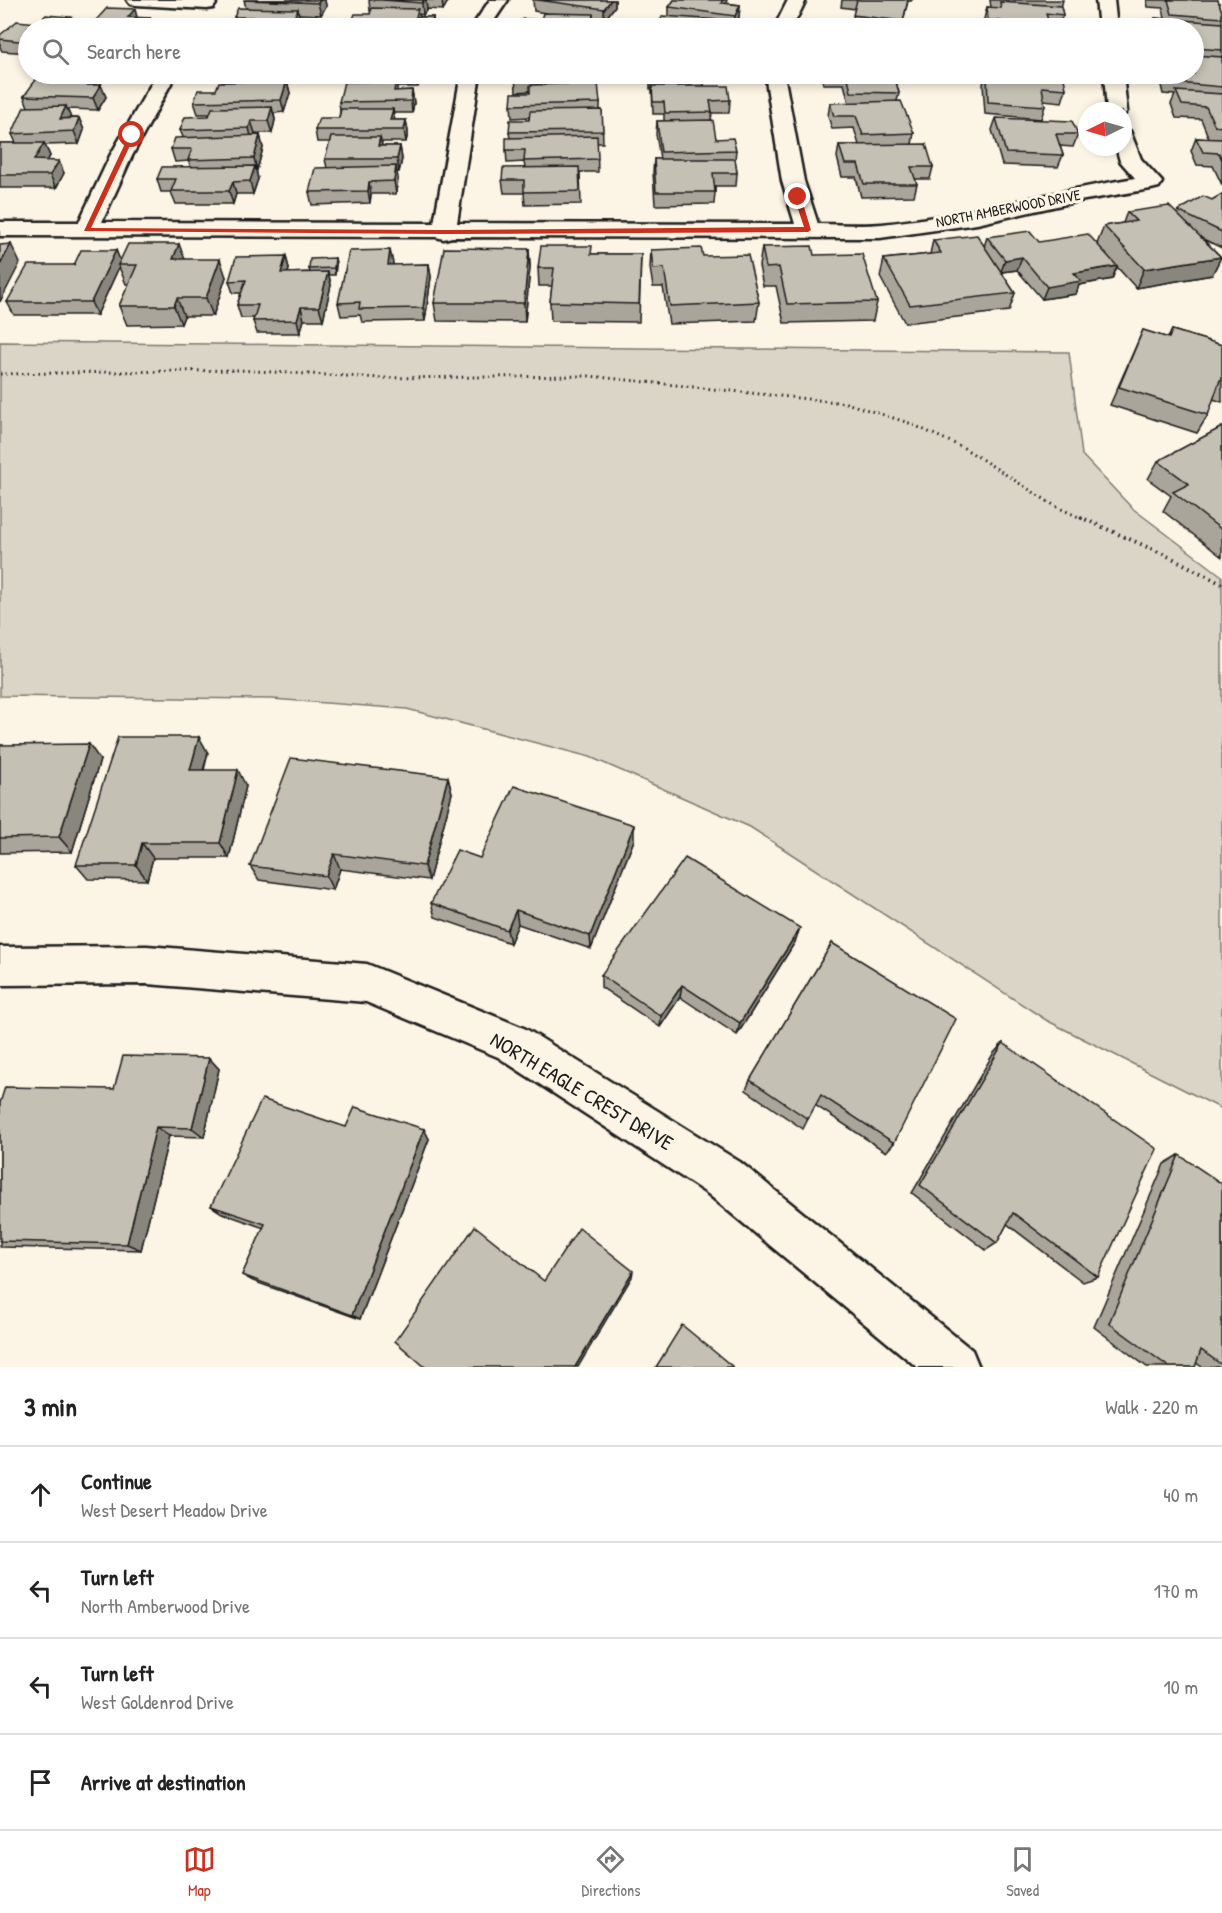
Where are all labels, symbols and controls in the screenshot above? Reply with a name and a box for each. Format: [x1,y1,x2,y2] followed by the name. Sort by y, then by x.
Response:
[18,18,1204,84] search box
[39,35,72,68] icon: search
[87,36,181,66] text: Search here
[1078,102,1132,156] north arrow
[118,121,144,147] route start
[784,183,810,209] route end
[934,184,1082,232] street label: NORTH AMBERWOOD DRIVE
[485,1025,679,1157] street label: NORTH EAGLE CREST DRIVE
[24,1389,77,1424] text: 3 min
[1105,1393,1198,1420] text: Walk · 220 m
[81,1466,152,1496] text: Continue
[24,1478,57,1511] icon: ahead
[1163,1481,1198,1508] text: 40 m
[81,1496,268,1523] text: West Desert Meadow Drive
[81,1562,154,1592] text: Turn left
[24,1574,57,1607] icon: left
[1154,1577,1198,1604] text: 170 m
[81,1592,250,1619] text: North Amberwood Drive
[81,1658,154,1688] text: Turn left
[24,1670,57,1703] icon: left
[1164,1673,1198,1700] text: 10 m
[81,1688,234,1715] text: West Goldenrod Drive
[24,1766,57,1799] icon: arrive
[81,1767,246,1797] text: Arrive at destination
[183,1843,216,1901] tab: Map
[582,1843,640,1901] tab: Directions
[1006,1843,1039,1901] tab: Saved

